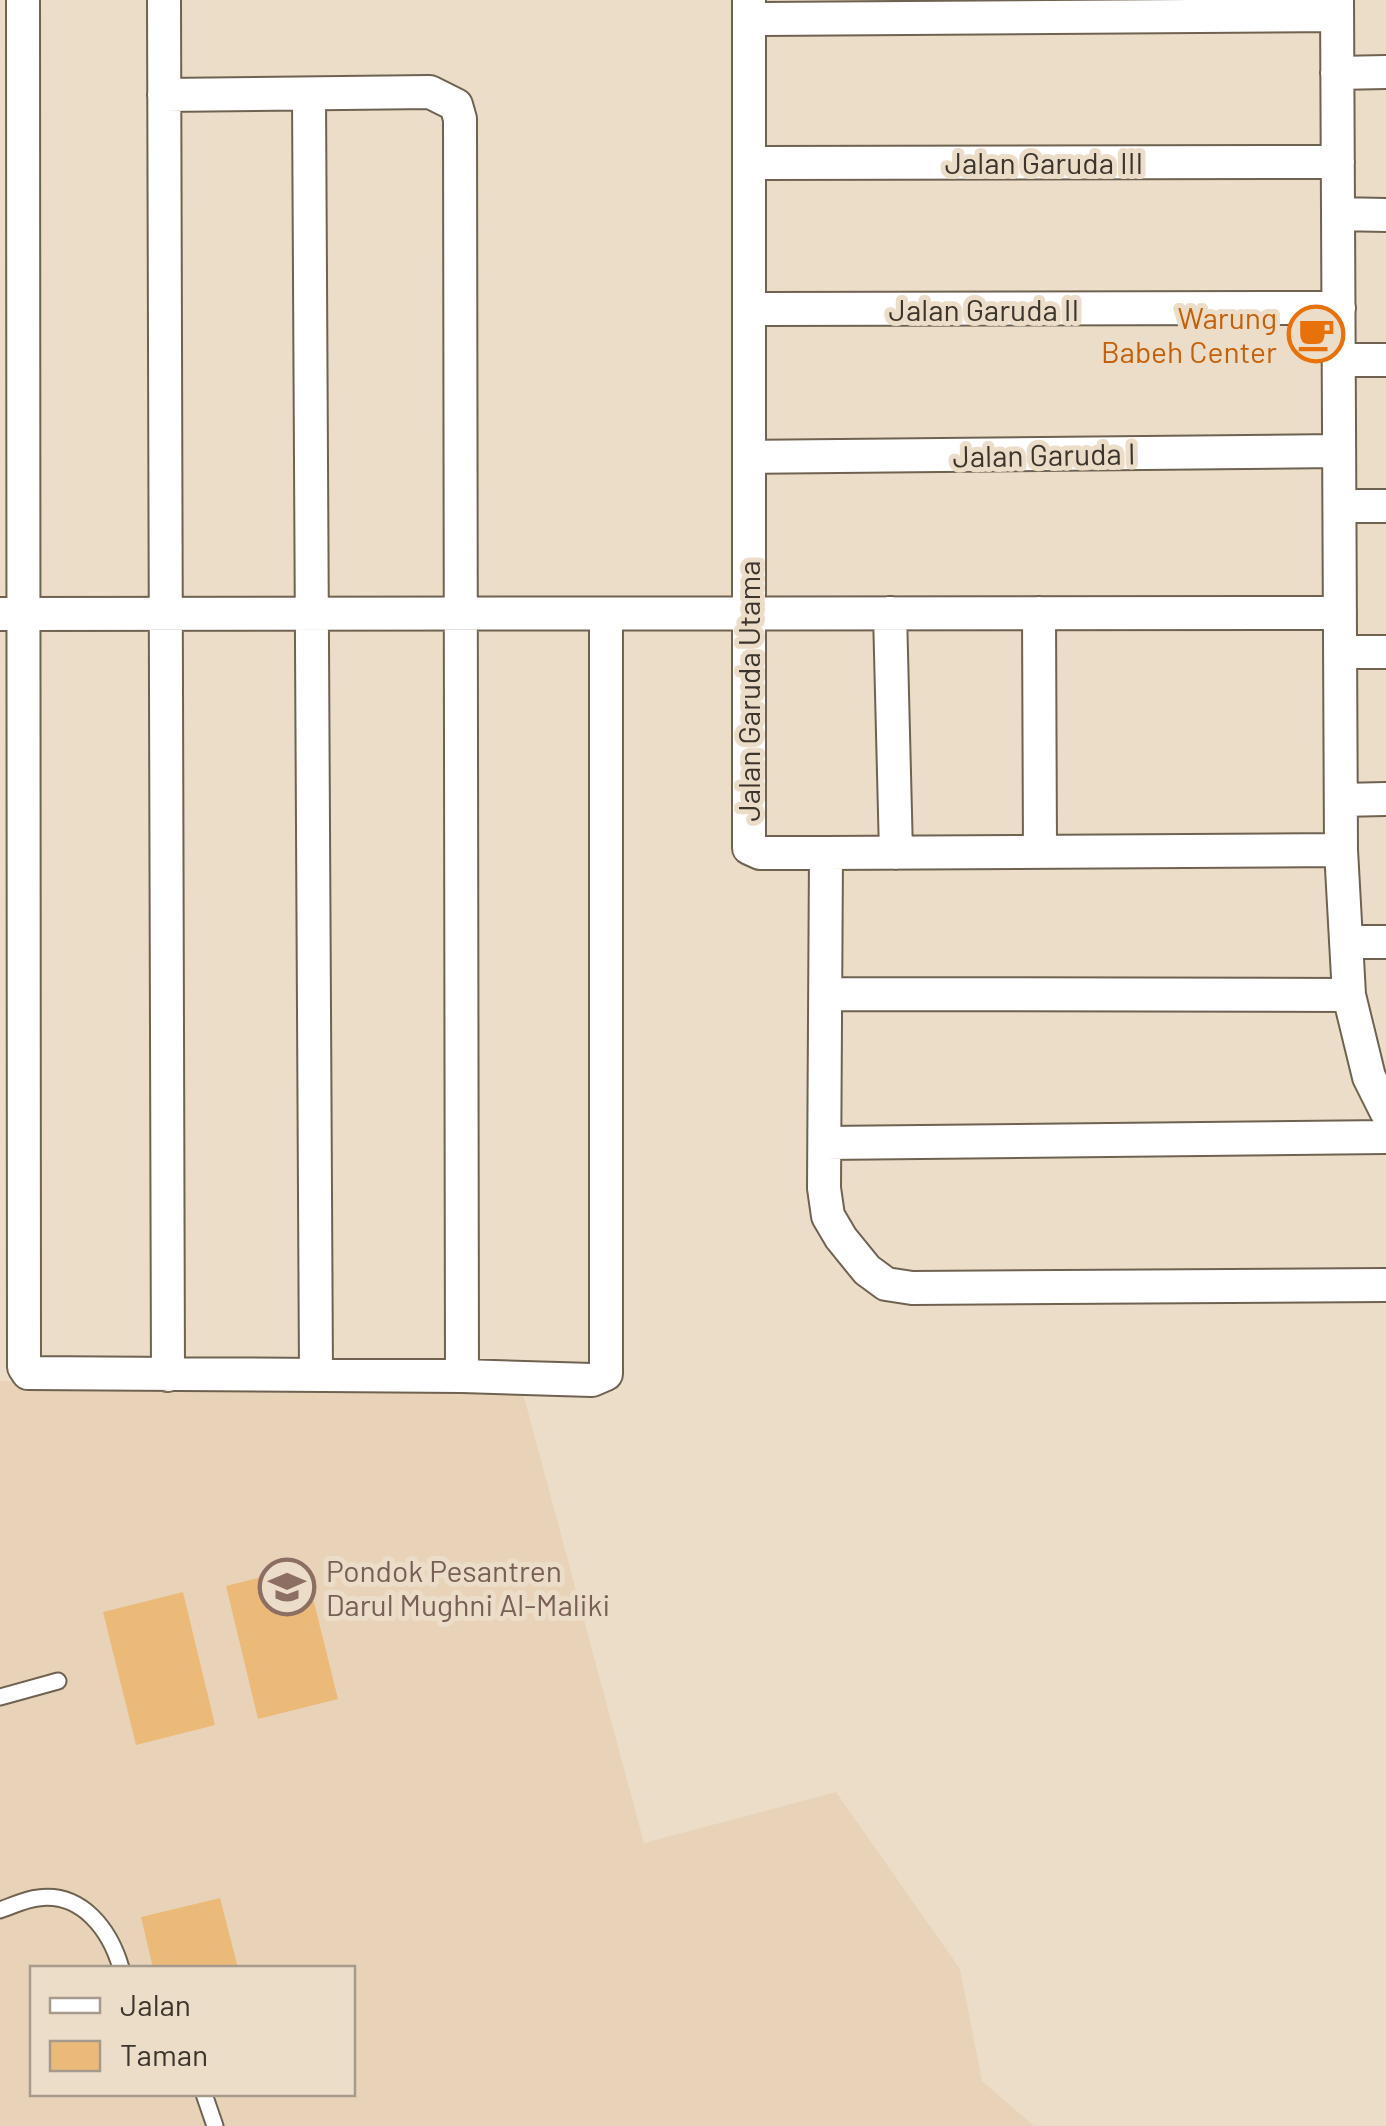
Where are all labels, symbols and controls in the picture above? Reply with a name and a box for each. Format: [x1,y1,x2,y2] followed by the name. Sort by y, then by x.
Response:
[945,144,1143,180] street label: Jalan Garuda III
[889,291,1079,327] street label: Jalan Garuda II
[1101,299,1277,369] place label: Warung Babeh Center
[1286,304,1346,364] cafe icon: Warung Babeh Center
[952,434,1136,474] street label: Jalan Garuda I
[730,560,766,822] street label: Jalan Garuda Utama
[326,1552,610,1622] place label: Pondok Pesantren Darul Mughni Al-Maliki
[257,1557,317,1617] school or university icon: Pondok Pesantren Darul Mughni Al-Maliki
[30,1966,355,2096] legend
[120,1986,191,2022] text: Jalan
[120,2036,208,2072] text: Taman

